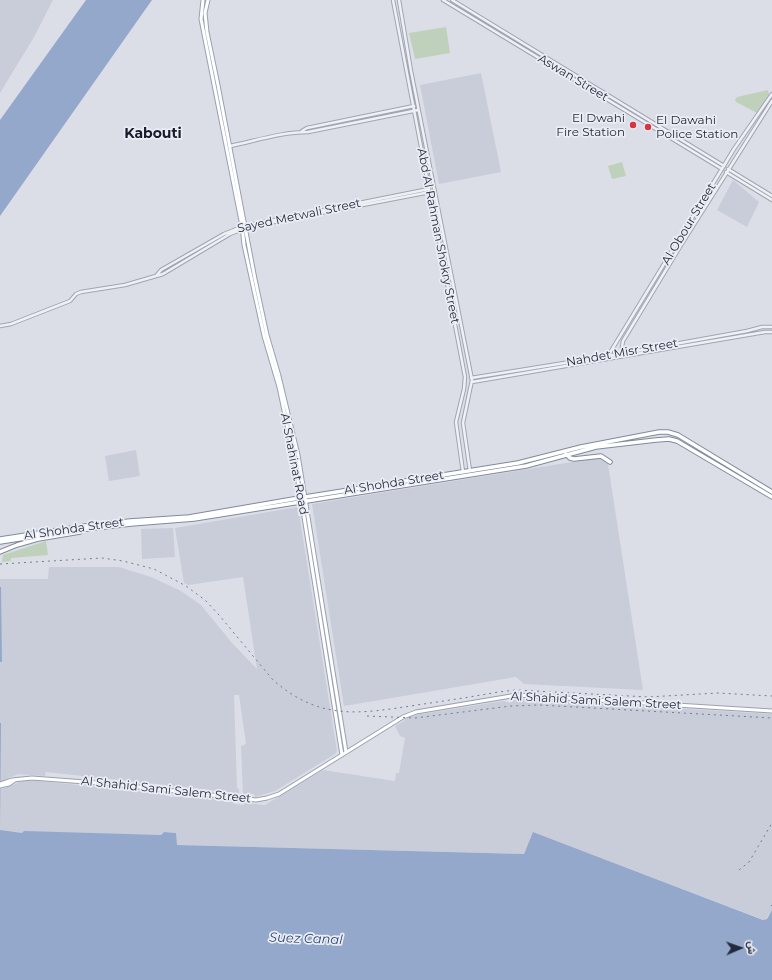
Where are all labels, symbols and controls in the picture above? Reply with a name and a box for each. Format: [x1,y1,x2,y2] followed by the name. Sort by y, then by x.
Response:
[535,51,611,105] street label: Aswan Street
[556,111,625,139] place label: El Dwahi Fire Station
[656,113,738,141] place label: El Dawahi Police Station
[628,120,638,130] marker: El Dwahi Fire Station
[643,122,653,132] marker: El Dawahi Police Station
[124,126,182,142] district label: Kabouti
[414,147,462,325] street label: Abd Al Rahman Shokry Street
[659,180,719,268] street label: Al Obour Street
[236,196,362,236] street label: Sayed Metwali Street
[565,336,679,370] street label: Nahdet Misr Street
[277,412,311,516] street label: Al Shahinat Road
[343,468,445,498] street label: Al Shohda Street
[23,515,125,543] street label: Al Shohda Street
[510,689,682,713] street label: Al Shahid Sami Salem Street
[80,774,252,806] street label: Al Shahid Sami Salem Street
[720,928,760,968] north arrow
[269,930,343,948] water label: Suez Canal
[745,941,759,954] text: ش

